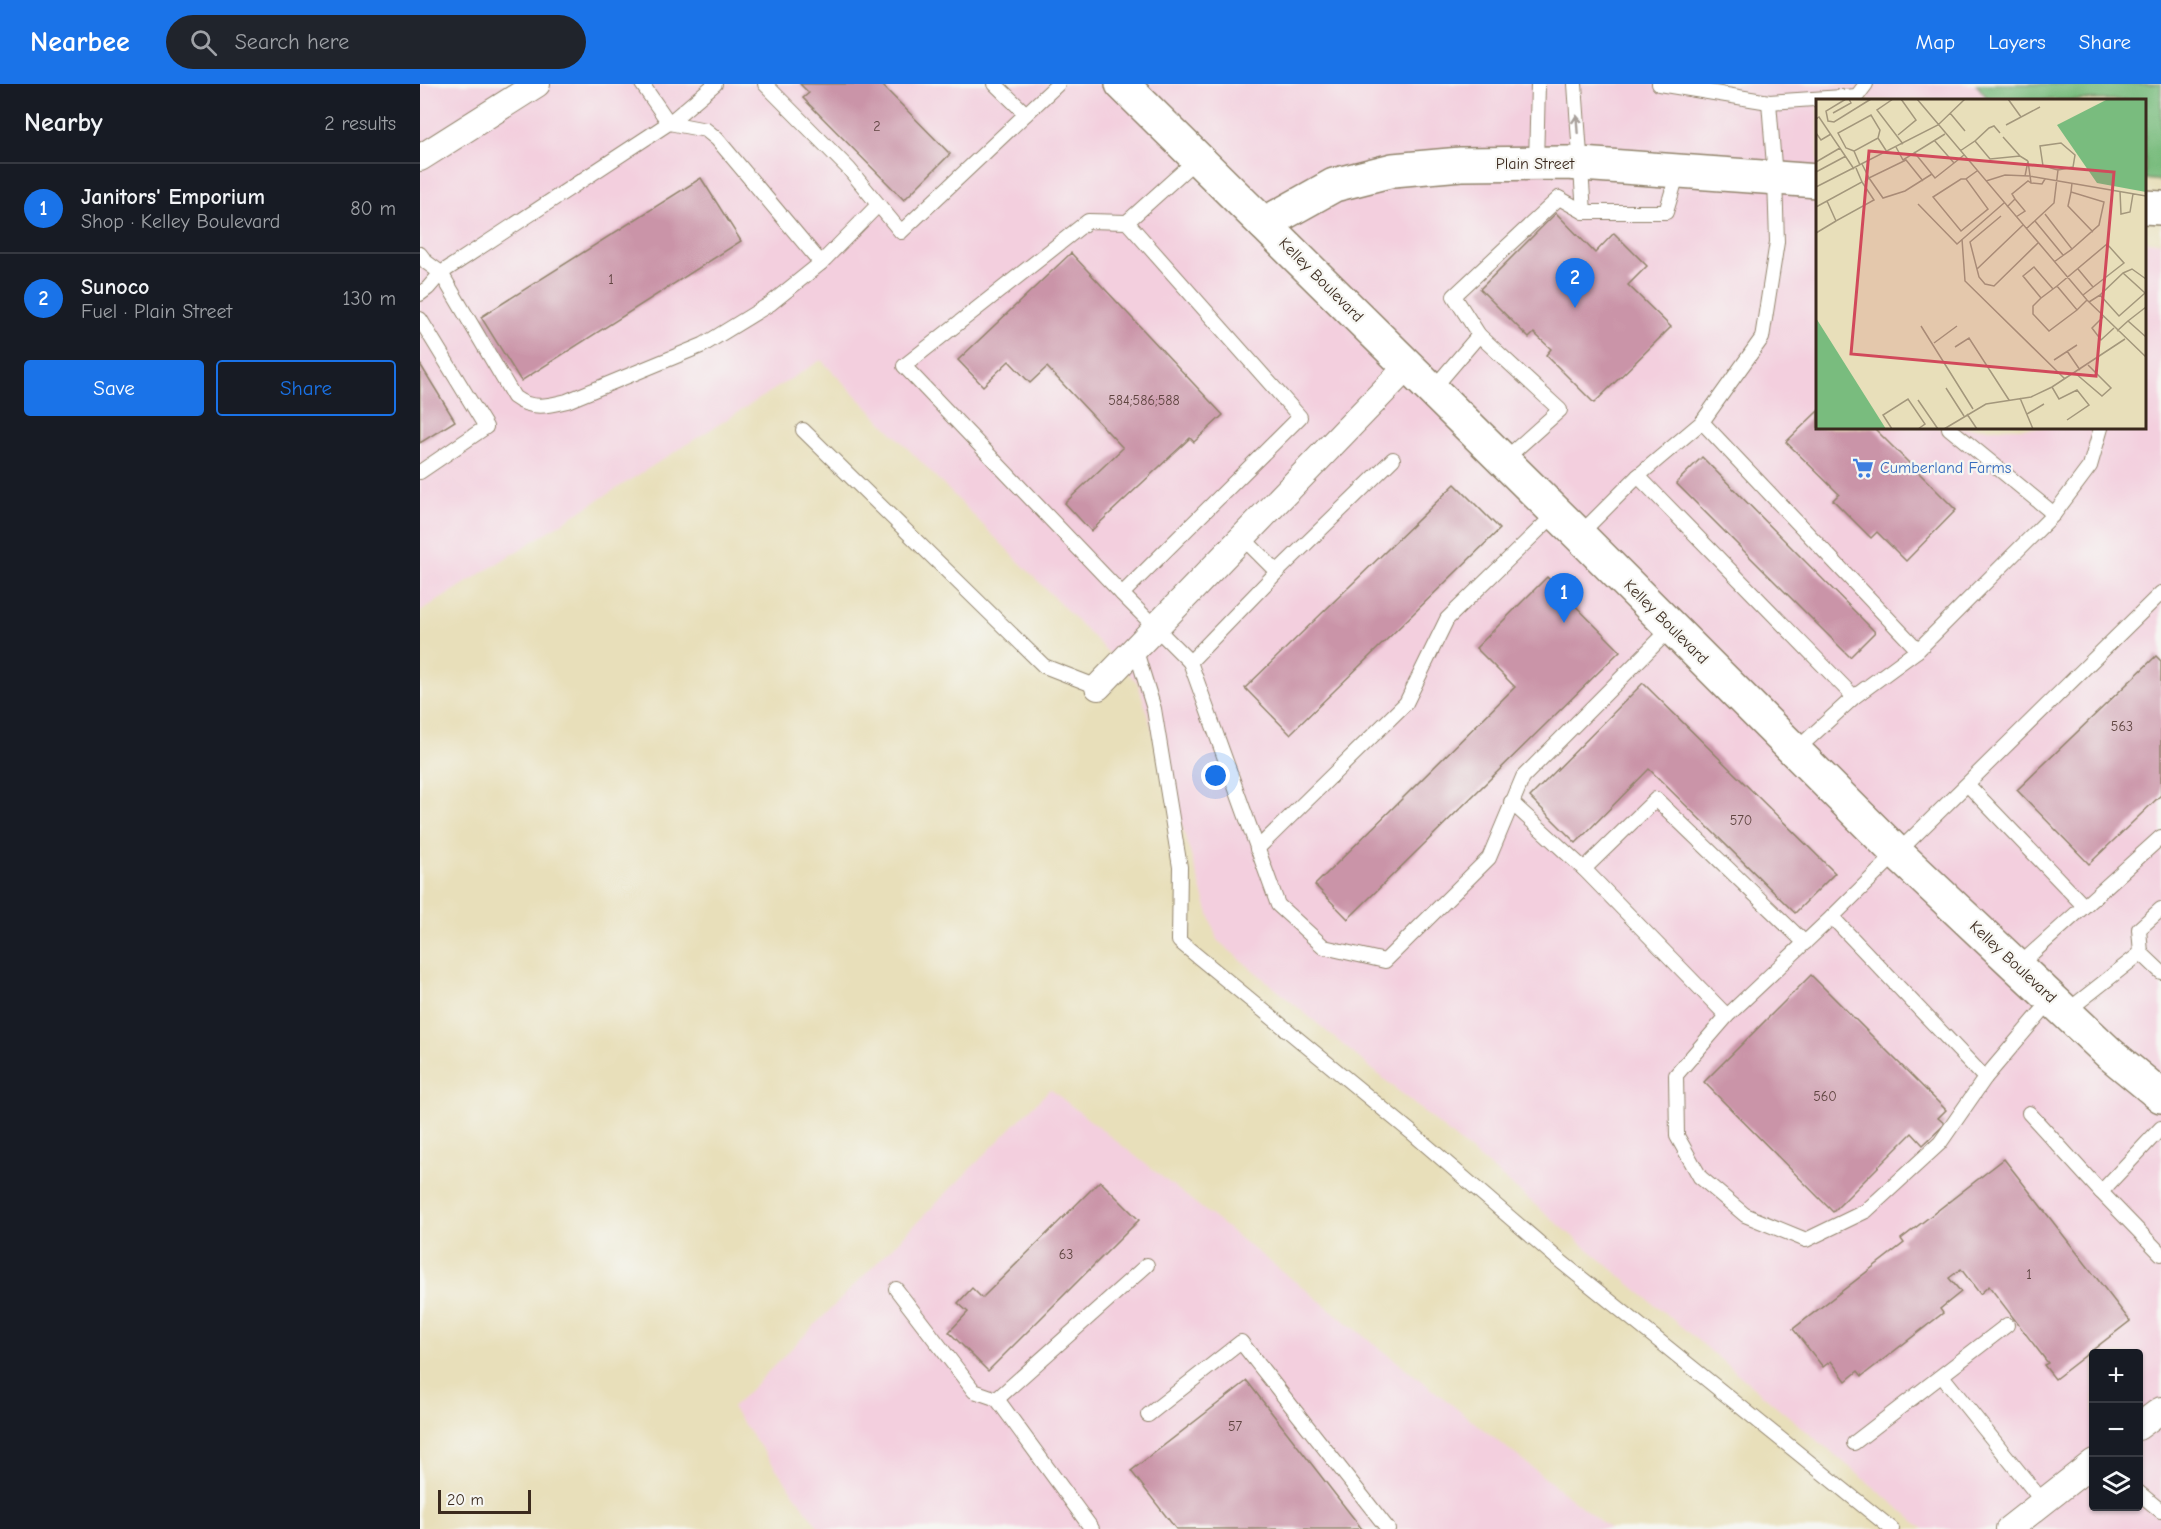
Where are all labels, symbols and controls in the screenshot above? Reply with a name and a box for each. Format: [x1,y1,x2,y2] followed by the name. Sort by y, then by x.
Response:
[166,15,586,69] search box
[30,26,130,58] text: Nearbee
[187,26,220,59] icon: search
[235,29,349,55] text: Search here
[1916,30,1955,54] text: Map
[1988,30,2046,54] text: Layers
[2079,30,2131,54] text: Share
[1816,99,2146,429] inset map
[24,108,103,138] text: Nearby
[324,112,396,135] text: 2 results
[1571,115,1582,134] one-way arrow
[873,118,881,135] house number: 2
[1496,155,1575,173] street label: Plain Street
[81,184,265,210] text: Janitors' Emporium
[40,197,47,220] text: 1
[350,197,396,220] text: 80 m
[81,210,280,233] text: Shop · Kelley Boulevard
[1275,234,1367,326] street label: Kelley Boulevard
[1556,258,1594,308] pin: 2
[608,271,614,288] house number: 1
[81,274,149,300] text: Sunoco
[39,287,48,310] text: 2
[343,287,396,310] text: 130 m
[81,300,232,323] text: Fuel · Plain Street
[24,360,204,416] button: Save
[216,360,396,416] button: Share
[1108,392,1180,409] house number: 584;586;588
[1851,456,1875,480] supermarket icon: Cumberland Farms
[1880,459,2012,477] place label: Cumberland Farms
[1544,574,1584,623] pin: 1
[1620,576,1712,668] street label: Kelley Boulevard
[2111,718,2133,735] house number: 563
[1201,761,1230,790] your location
[1730,812,1752,829] house number: 570
[1966,917,2060,1007] street label: Kelley Boulevard
[1813,1088,1837,1105] house number: 560
[1059,1246,1073,1263] house number: 63
[2026,1266,2032,1283] house number: 1
[2089,1349,2143,1511] map controls
[2089,1349,2143,1403] button: +
[2089,1403,2143,1457] button: −
[1228,1418,1242,1435] house number: 57
[2089,1457,2143,1511] button: layers
[438,1487,531,1514] scale bar
[447,1491,484,1509] text: 20 m

